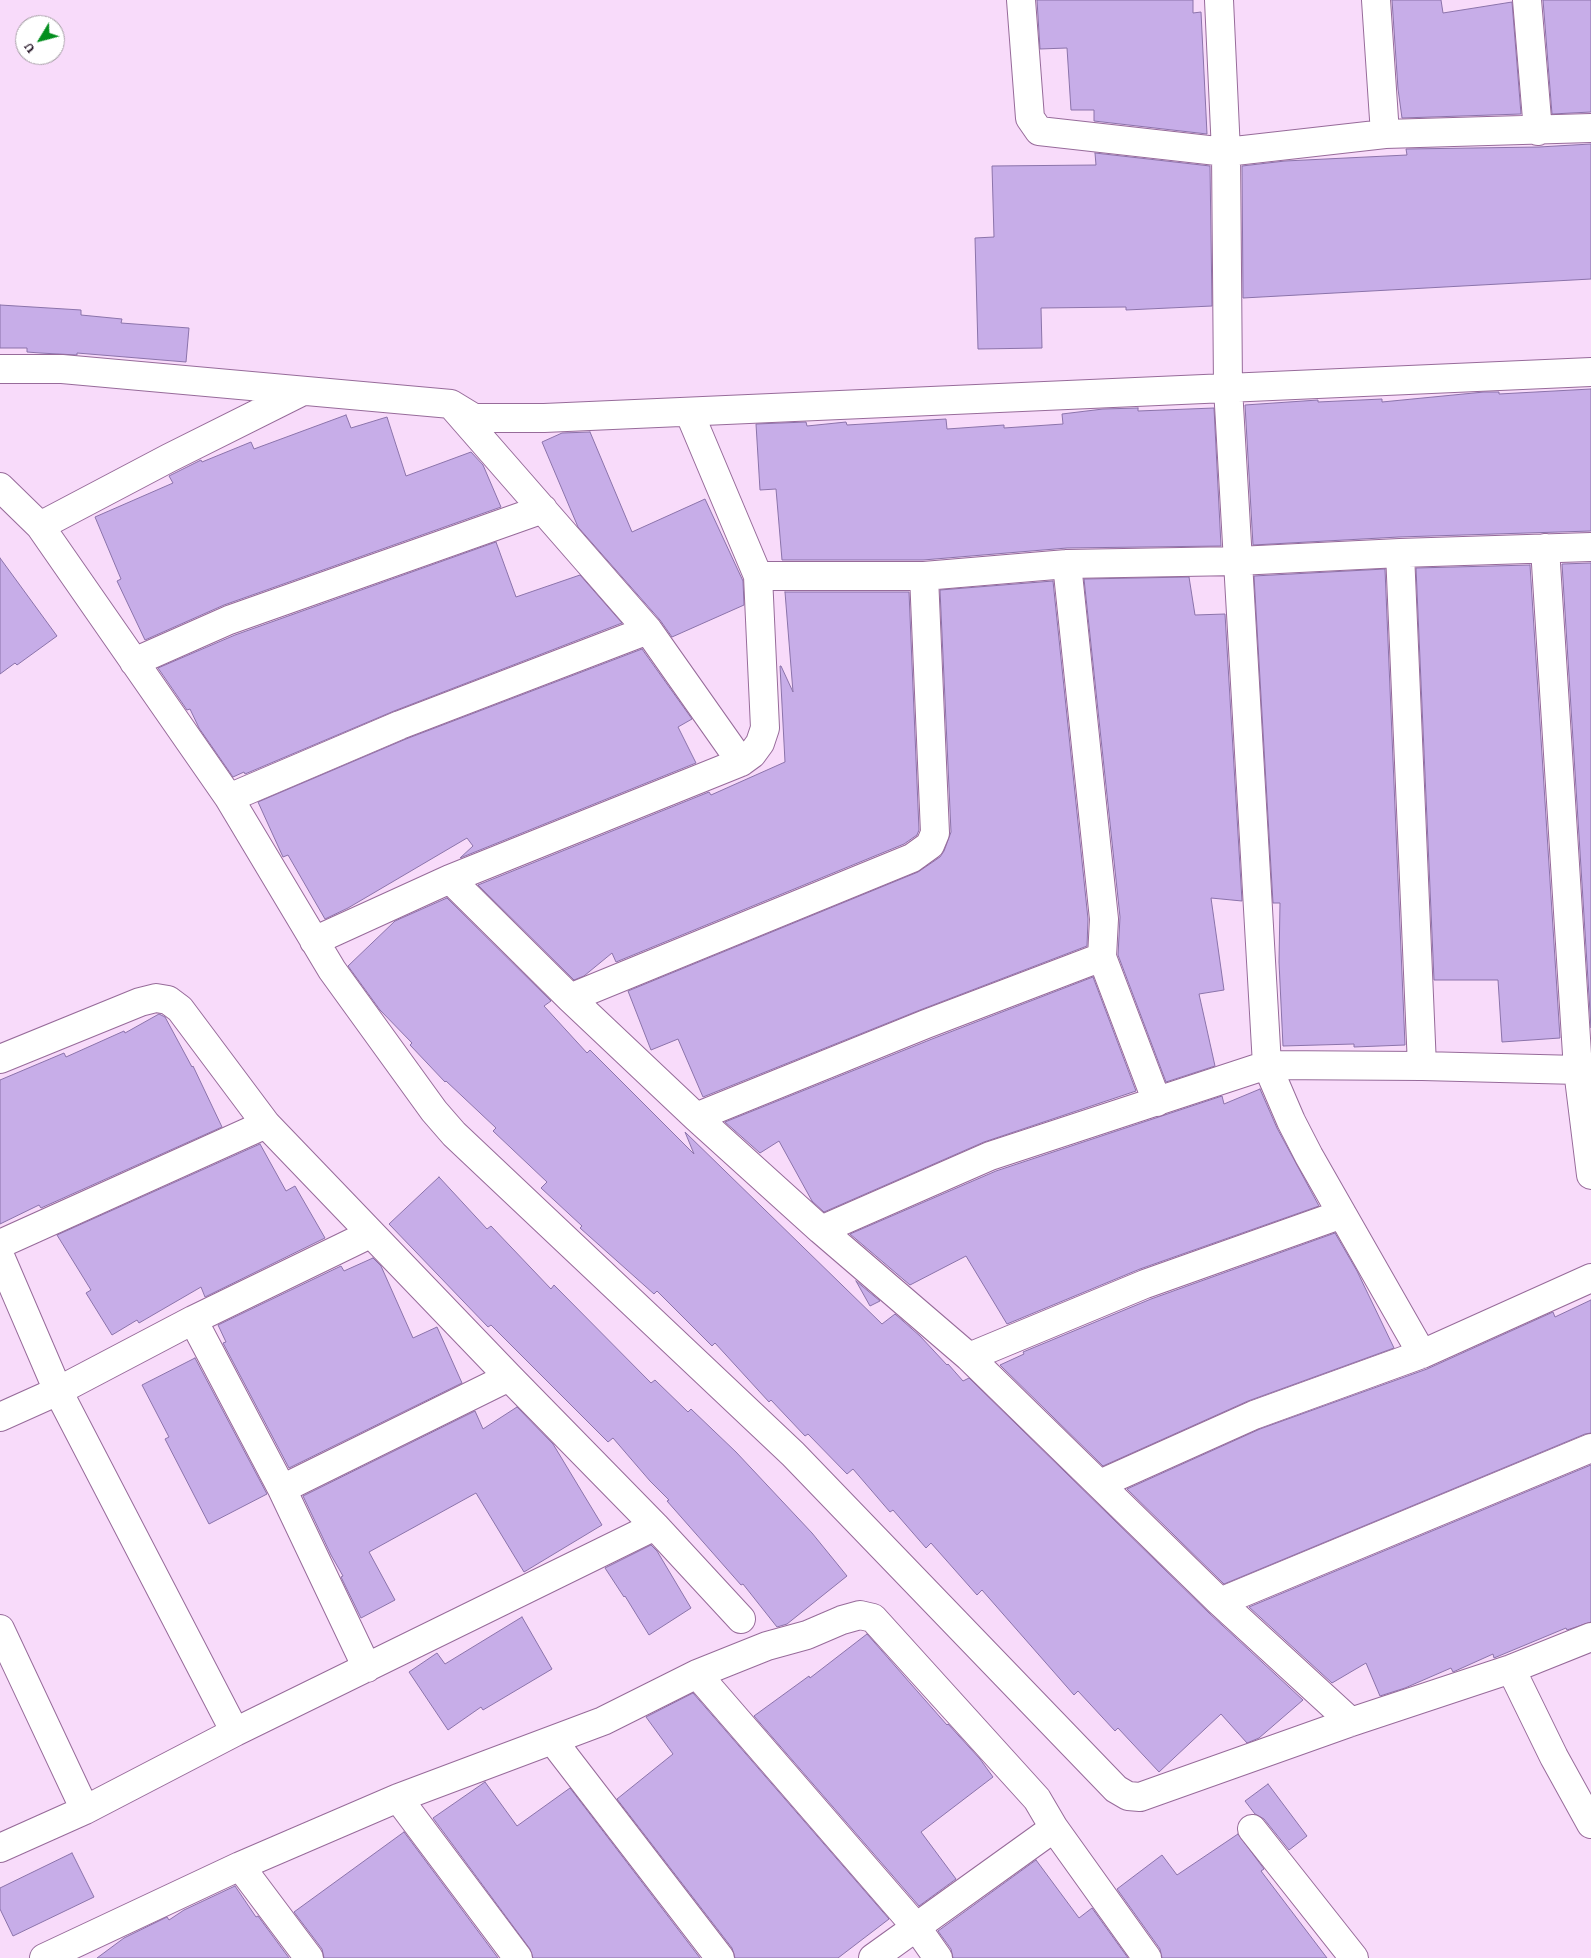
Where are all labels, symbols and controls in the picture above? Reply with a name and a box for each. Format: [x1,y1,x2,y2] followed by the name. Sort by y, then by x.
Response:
[15,15,65,65] north arrow
[20,40,38,57] text: U

